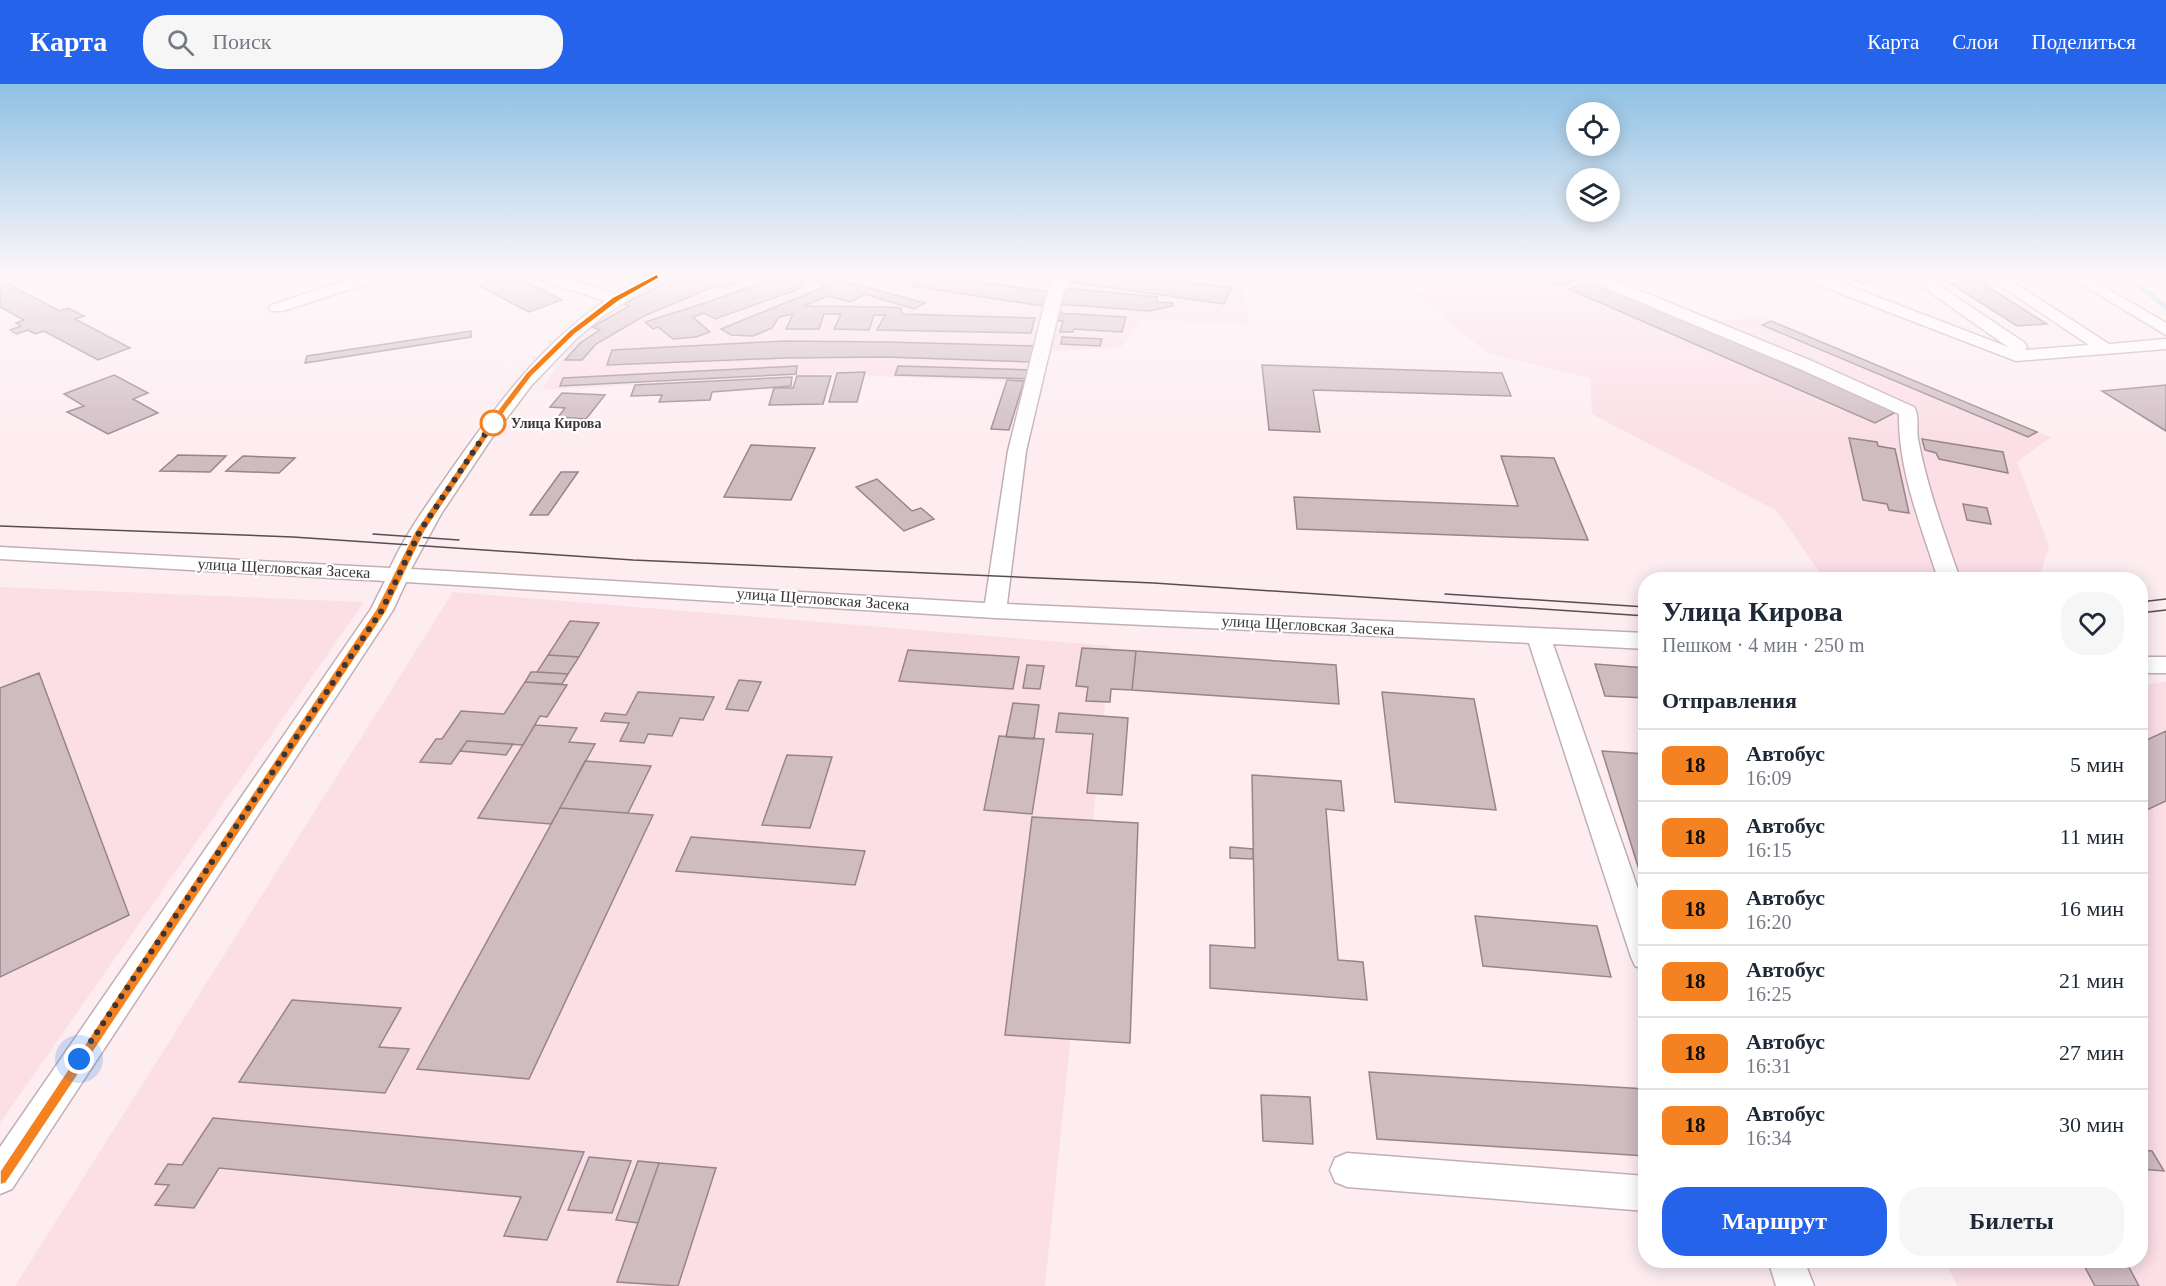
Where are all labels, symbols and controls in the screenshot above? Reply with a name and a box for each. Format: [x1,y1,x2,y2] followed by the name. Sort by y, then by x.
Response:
[143,15,563,69] search box
[30,26,107,57] text: Карта
[164,26,197,59] icon: search
[212,29,271,54] text: Поиск
[1867,30,1919,54] text: Карта
[1952,30,1998,54] text: Слои
[2031,30,2136,54] text: Поделиться
[1566,102,1620,222] map controls
[1566,102,1620,156] button: locate
[1566,168,1620,222] button: layers
[480,410,506,436] marker: Улица Кирова
[511,416,601,431] place label: Улица Кирова
[197,555,371,582] street label: улица Щегловская Засека
[736,584,910,615] street label: улица Щегловская Засека
[2061,592,2124,655] button: heart
[1662,596,1843,627] text: Улица Кирова
[1221,612,1395,639] street label: улица Щегловская Засека
[1662,634,1865,656] text: Пешком · 4 мин · 250 m
[1662,688,1797,713] text: Отправления
[1746,741,1825,766] text: Автобус
[2070,752,2124,777] text: 5 мин
[1685,753,1706,777] text: 18
[1746,767,1792,789] text: 16:09
[1746,813,1825,838] text: Автобус
[2060,824,2124,849] text: 11 мин
[1685,825,1706,849] text: 18
[1746,839,1792,861] text: 16:15
[1746,885,1825,910] text: Автобус
[2059,896,2124,921] text: 16 мин
[1685,897,1706,921] text: 18
[1746,911,1792,933] text: 16:20
[1746,957,1825,982] text: Автобус
[2059,968,2124,993] text: 21 мин
[1685,969,1706,993] text: 18
[1746,983,1792,1005] text: 16:25
[1746,1029,1825,1054] text: Автобус
[2059,1040,2124,1065] text: 27 мин
[1685,1041,1706,1065] text: 18
[64,1044,94,1074] your location
[1746,1055,1792,1077] text: 16:31
[1746,1101,1825,1126] text: Автобус
[2059,1112,2124,1137] text: 30 мин
[1685,1113,1706,1137] text: 18
[1746,1127,1792,1149] text: 16:34
[1662,1187,1887,1256] button: Маршрут
[1899,1187,2124,1256] button: Билеты

